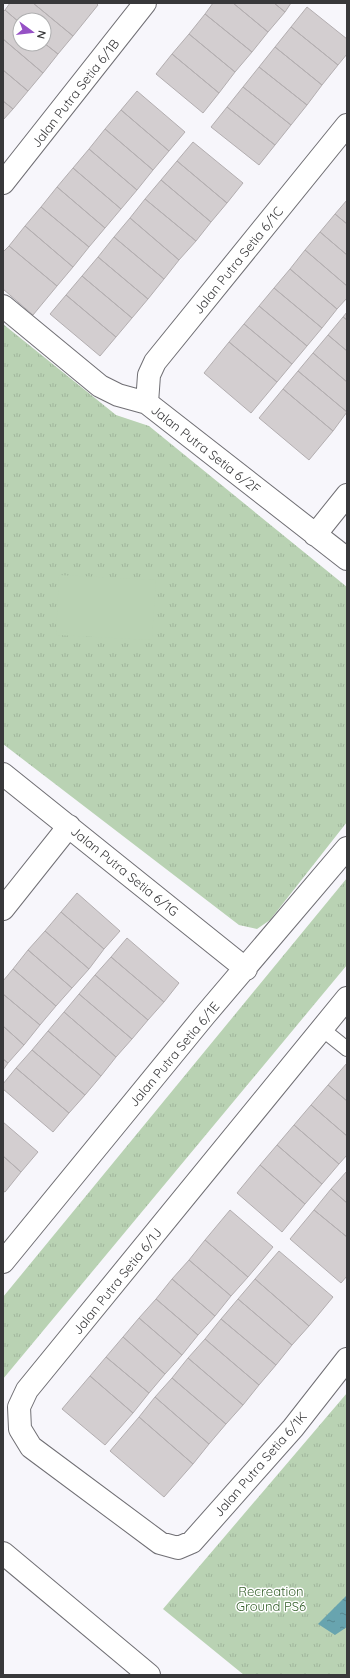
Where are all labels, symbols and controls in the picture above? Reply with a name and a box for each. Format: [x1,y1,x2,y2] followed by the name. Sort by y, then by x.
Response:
[12,12,52,52] north arrow
[34,29,49,40] text: N
[28,36,122,150] street label: Jalan Putra Setia 6/1B
[190,203,286,317] street label: Jalan Putra Setia 6/1C
[148,401,264,497] street label: Jalan Putra Setia 6/2F
[68,823,182,919] street label: Jalan Putra Setia 6/1G
[125,998,223,1110] street label: Jalan Putra Setia 6/1E
[69,1225,165,1337] street label: Jalan Putra Setia 6/1J
[210,1408,310,1520] street label: Jalan Putra Setia 6/1K
[236,1583,306,1614] park label: Recreation Ground PS6

